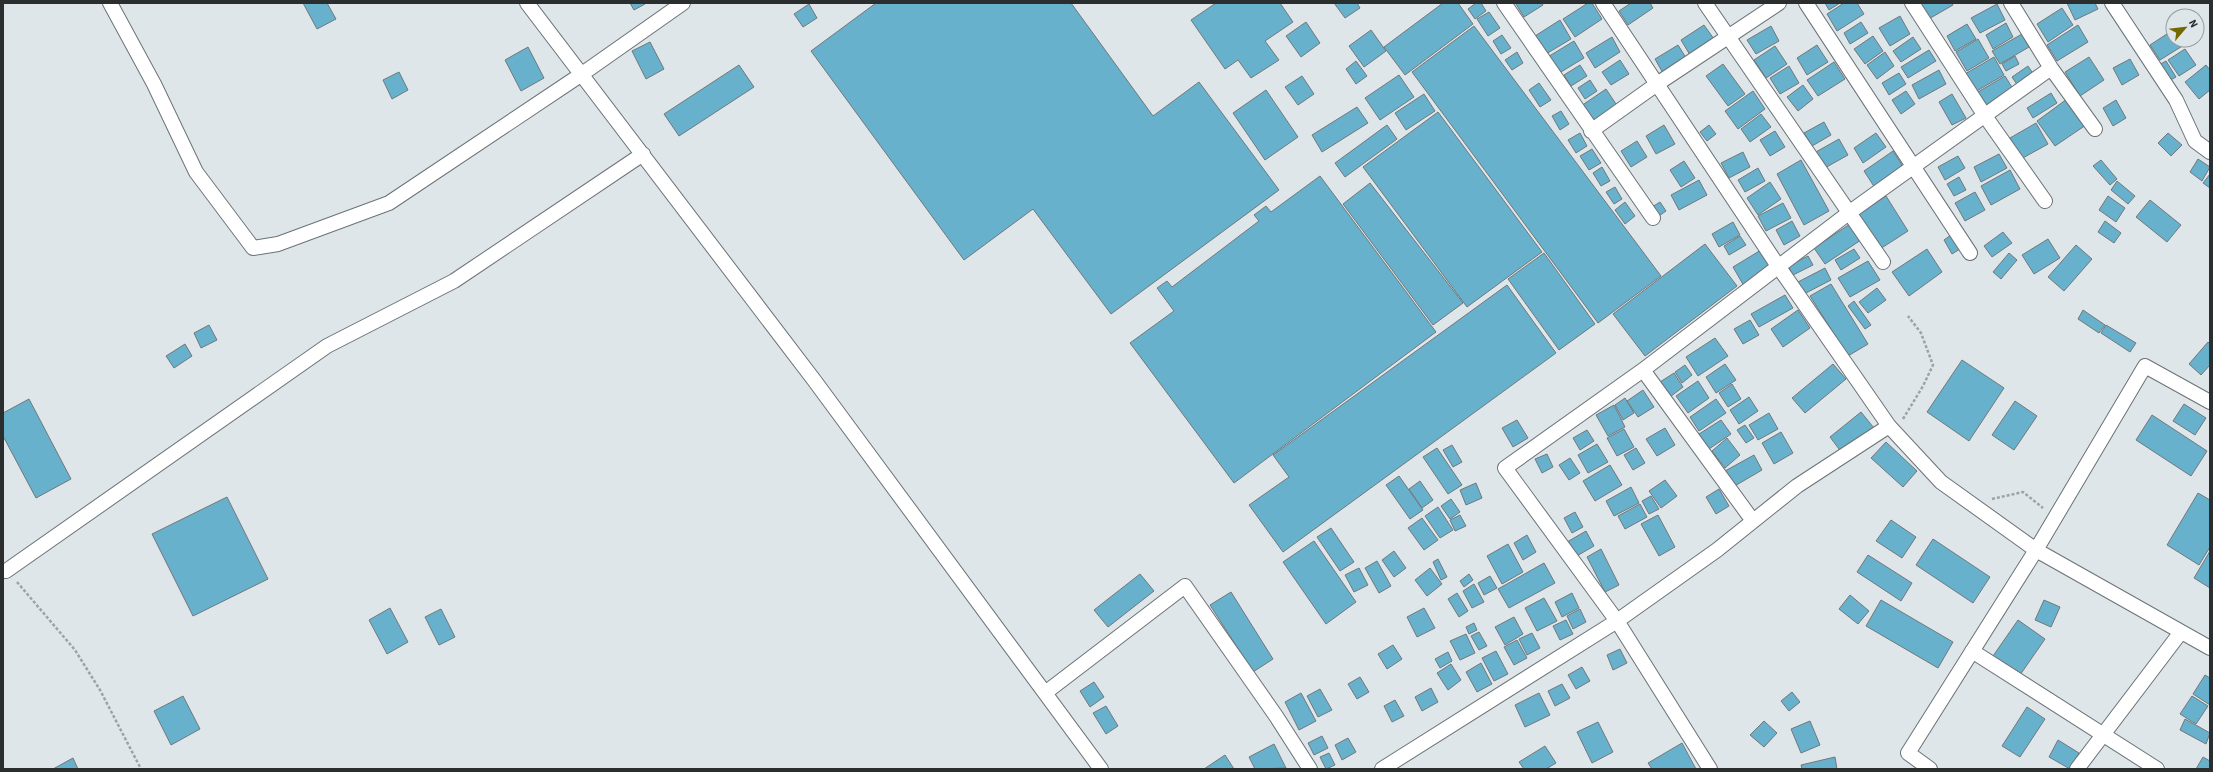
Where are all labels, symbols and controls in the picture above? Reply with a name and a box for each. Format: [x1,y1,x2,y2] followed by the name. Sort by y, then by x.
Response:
[2165,8,2205,48] north arrow
[2185,17,2202,30] text: N

